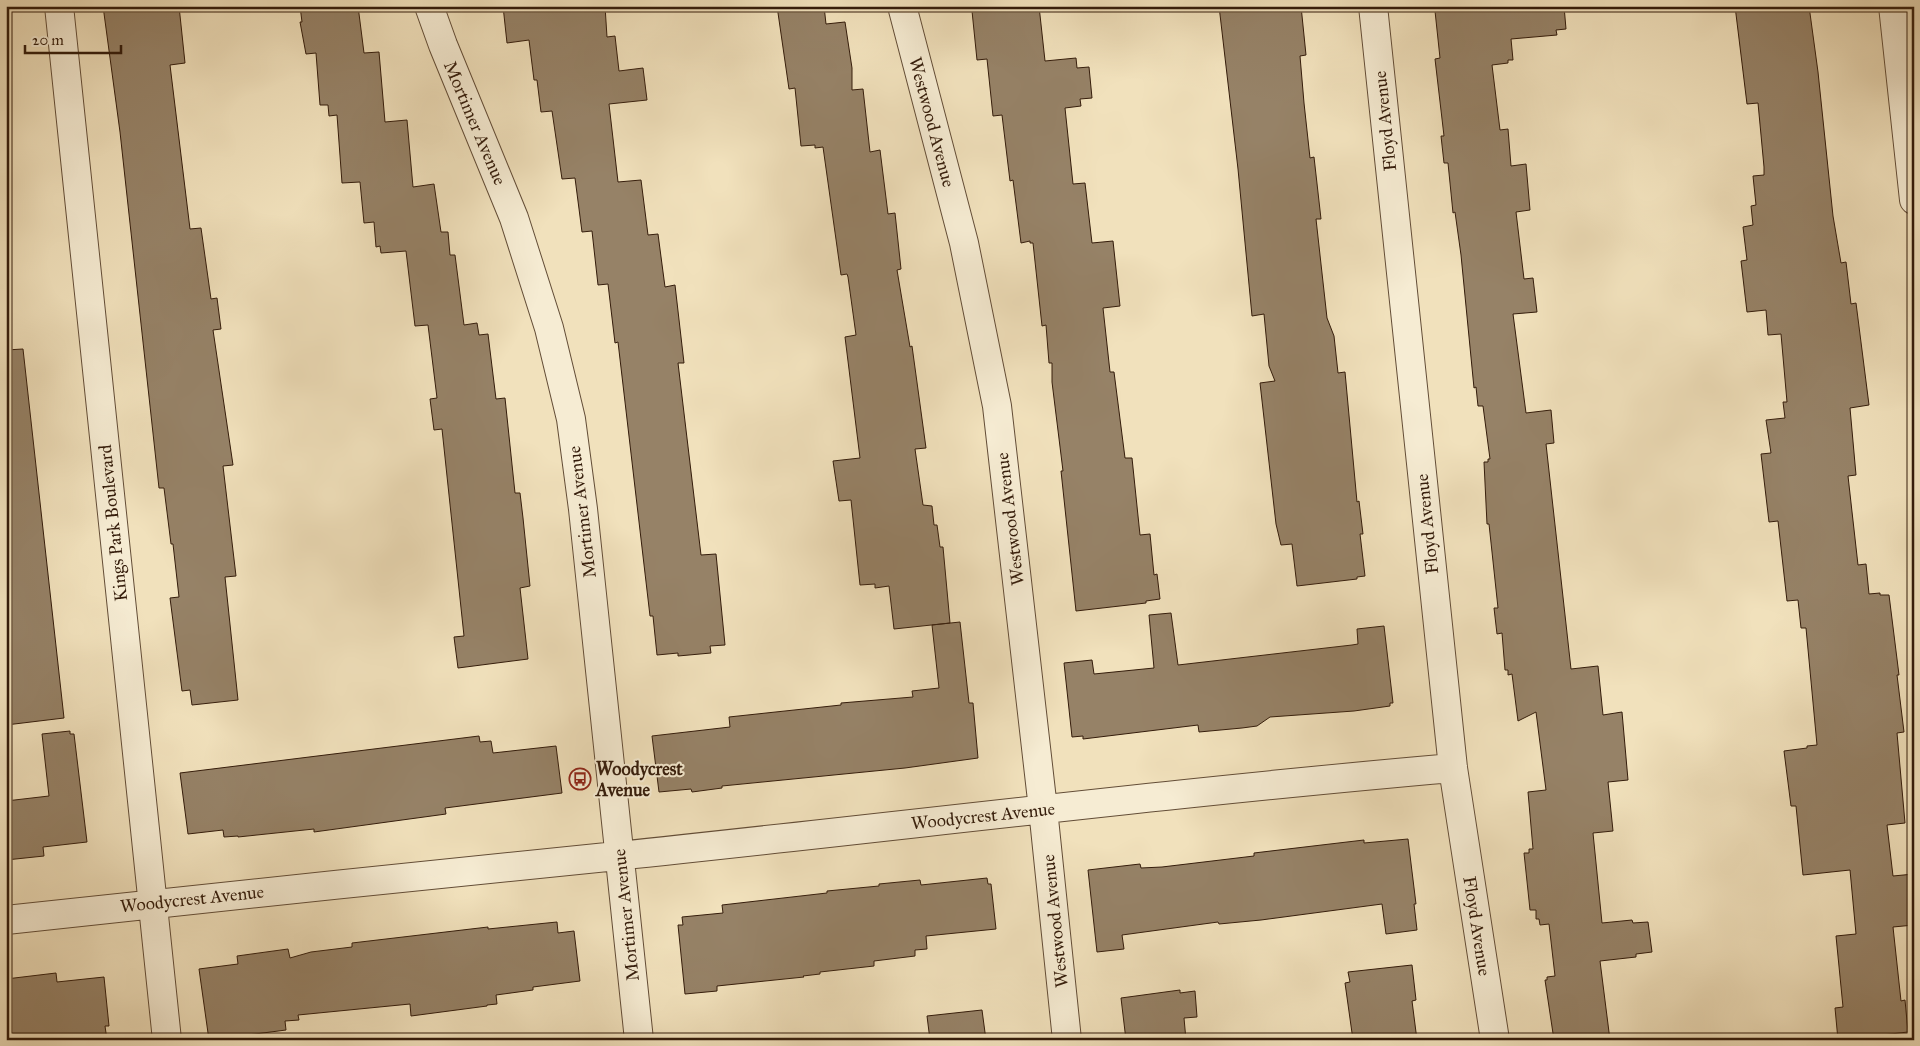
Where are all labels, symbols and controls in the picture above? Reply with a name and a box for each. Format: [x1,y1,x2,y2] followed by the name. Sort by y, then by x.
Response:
[25,22,121,54] scale bar
[32,31,64,49] text: 20 m
[904,55,960,189] street label: Westwood Avenue
[439,58,511,188] street label: Mortimer Avenue
[1369,70,1401,172] street label: Floyd Avenue
[94,443,133,602] street label: Kings Park Boulevard
[563,445,601,579] street label: Mortimer Avenue
[991,451,1029,587] street label: Westwood Avenue
[1411,473,1443,575] street label: Floyd Avenue
[595,758,683,801] place label: Woodycrest Avenue
[568,767,592,791] bus stop icon: Woodycrest Avenue
[910,798,1056,834] street label: Woodycrest Avenue
[608,848,644,982] street label: Mortimer Avenue
[1037,853,1073,989] street label: Westwood Avenue
[1458,874,1496,978] street label: Floyd Avenue
[119,881,265,917] street label: Woodycrest Avenue

